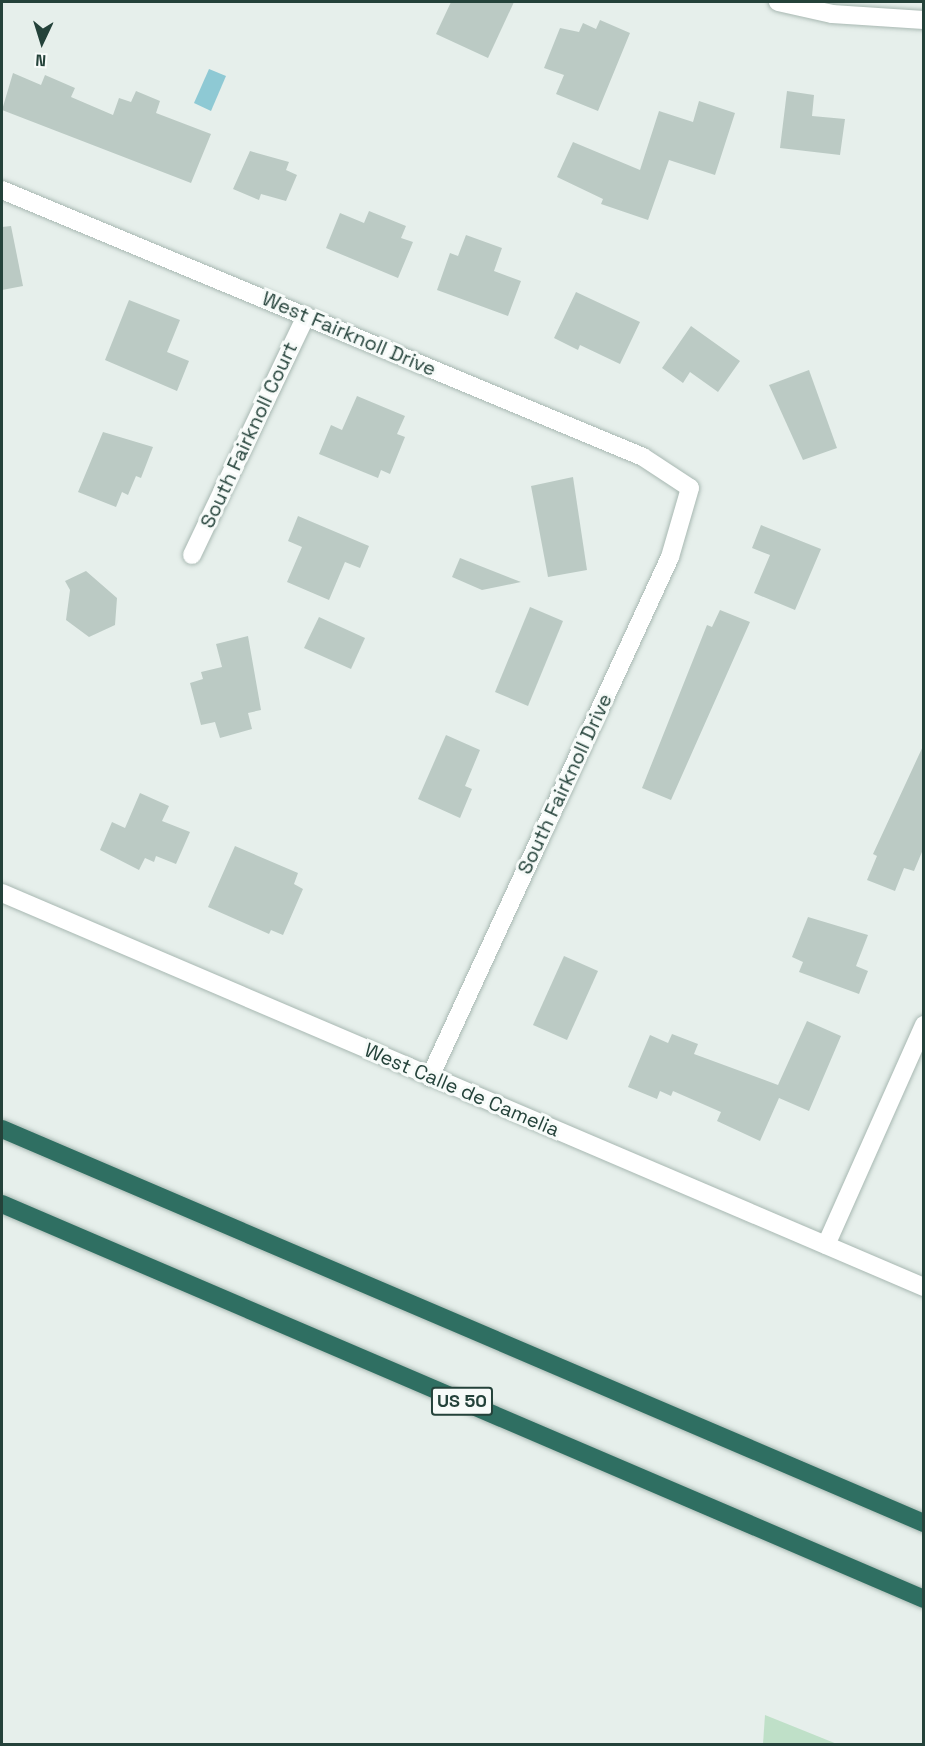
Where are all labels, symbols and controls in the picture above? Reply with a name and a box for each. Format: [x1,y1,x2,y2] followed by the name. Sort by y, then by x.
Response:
[12,12,72,72] north arrow
[35,50,47,71] text: N
[258,287,440,381] street label: West Fairknoll Drive
[195,338,303,532] street label: South Fairknoll Court
[513,690,617,878] street label: South Fairknoll Drive
[361,1038,563,1142] street label: West Calle de Camelia
[430,1386,494,1416] road number: US 50

